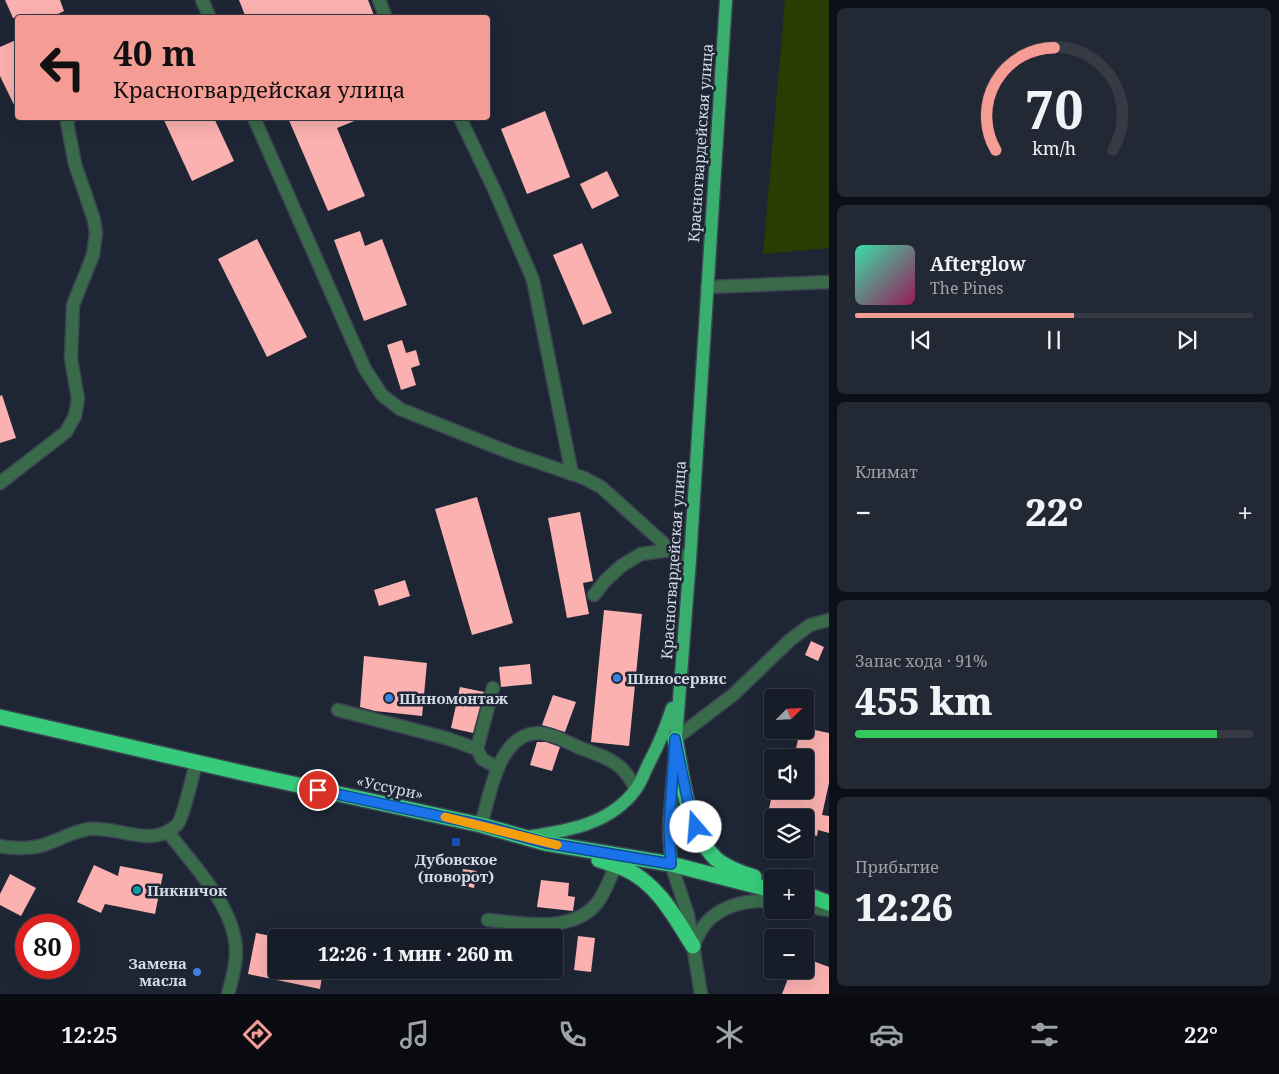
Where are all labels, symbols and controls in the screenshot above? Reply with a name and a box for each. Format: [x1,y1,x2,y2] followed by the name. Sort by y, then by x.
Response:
[113,29,196,76] text: 40 m
[30,35,95,100] icon: left
[683,43,717,243] street label: Красногвардейская улица
[1025,73,1083,144] text: 70
[113,74,405,104] text: Красногвардейская улица
[1032,136,1076,160] text: km/h
[930,251,1026,277] text: Afterglow
[930,277,1004,299] text: The Pines
[907,326,935,354] icon: previous
[1040,326,1068,354] icon: pause
[1173,326,1201,354] icon: next
[656,460,690,660] street label: Красногвардейская улица
[855,461,918,483] text: Климат
[1025,485,1083,537] text: 22°
[855,493,871,531] text: −
[1237,493,1253,531] text: +
[855,650,987,672] text: Запас хода · 91%
[627,668,727,688] place label: Шиносервис
[611,672,623,684] marker: Шиносервис
[855,674,993,726] text: 455 km
[399,688,509,708] place label: Шиномонтаж
[764,689,814,739] north arrow
[764,689,814,979] map controls
[383,692,395,704] marker: Шиномонтаж
[764,749,814,799] button: sound
[297,769,339,811] pin
[355,770,425,804] street label: «Уссури»
[304,776,332,804] icon: arrive
[669,800,721,852] position arrow
[764,809,814,859] button: layers
[450,836,462,848] marker: Дубовское (поворот)
[415,849,497,886] place label: Дубовское (поворот)
[855,856,939,878] text: Прибытие
[764,869,814,919] button: +
[147,880,228,900] place label: Пикничок
[855,880,953,932] text: 12:26
[131,884,143,896] marker: Пикничок
[15,914,80,979] speed limit sign: 80
[764,929,814,979] button: −
[318,941,513,967] text: 12:26 · 1 мин · 260 m
[129,953,187,990] place label: Замена масла
[191,966,203,978] marker: Замена масла
[240,1017,275,1052] icon: directions
[397,1017,432,1052] icon: music
[555,1017,590,1052] icon: phone
[712,1017,747,1052] icon: climate
[869,1017,904,1052] icon: car
[1027,1017,1062,1052] icon: filters
[61,1019,118,1049] text: 12:25
[1184,1019,1218,1049] text: 22°

